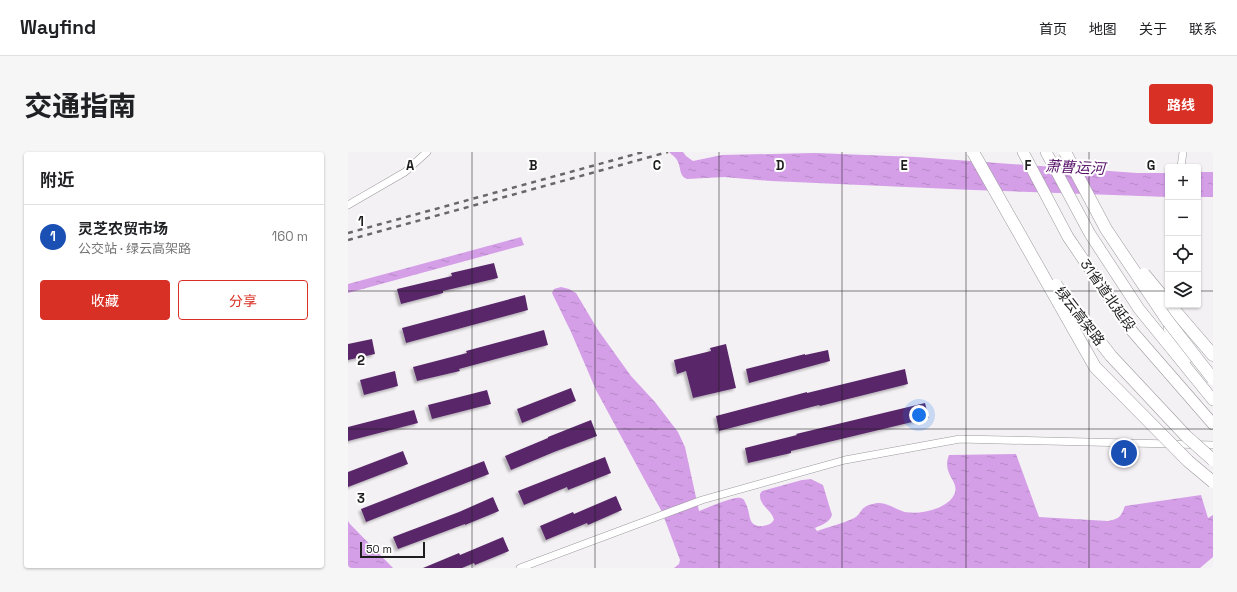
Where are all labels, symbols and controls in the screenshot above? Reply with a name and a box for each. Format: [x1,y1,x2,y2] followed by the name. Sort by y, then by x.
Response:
[20,15,96,40] text: Wayfind
[1039,20,1067,38] text: 首页
[1089,20,1117,38] text: 地图
[1139,20,1167,38] text: 关于
[1189,20,1217,38] text: 联系
[1149,84,1213,124] button: 路线
[24,88,136,124] text: 交通指南
[1045,156,1108,178] water label: 萧曹运河
[406,157,415,174] text: A
[529,157,538,174] text: B
[653,157,661,174] text: C
[776,157,785,174] text: D
[900,157,908,174] text: E
[1025,157,1032,174] text: F
[1147,157,1155,174] text: G
[1165,164,1201,308] map controls
[1165,164,1201,200] button: +
[40,169,74,191] text: 附近
[1165,200,1201,236] button: −
[358,213,364,230] text: 1
[78,219,168,238] text: 灵芝农贸市场
[50,228,56,245] text: 1
[272,228,308,245] text: 160 m
[1165,236,1201,272] button: locate
[78,240,191,257] text: 公交站 · 绿云高架路
[1077,255,1139,335] street label: 31省道北延段
[1165,272,1201,308] button: layers
[40,280,170,320] button: 收藏
[178,280,308,320] button: 分享
[1051,283,1109,349] street label: 绿云高架路
[357,352,365,369] text: 2
[909,405,929,425] your location
[1111,438,1137,468] pin: 1
[357,490,365,507] text: 3
[360,540,425,559] scale bar
[366,542,392,556] text: 50 m

